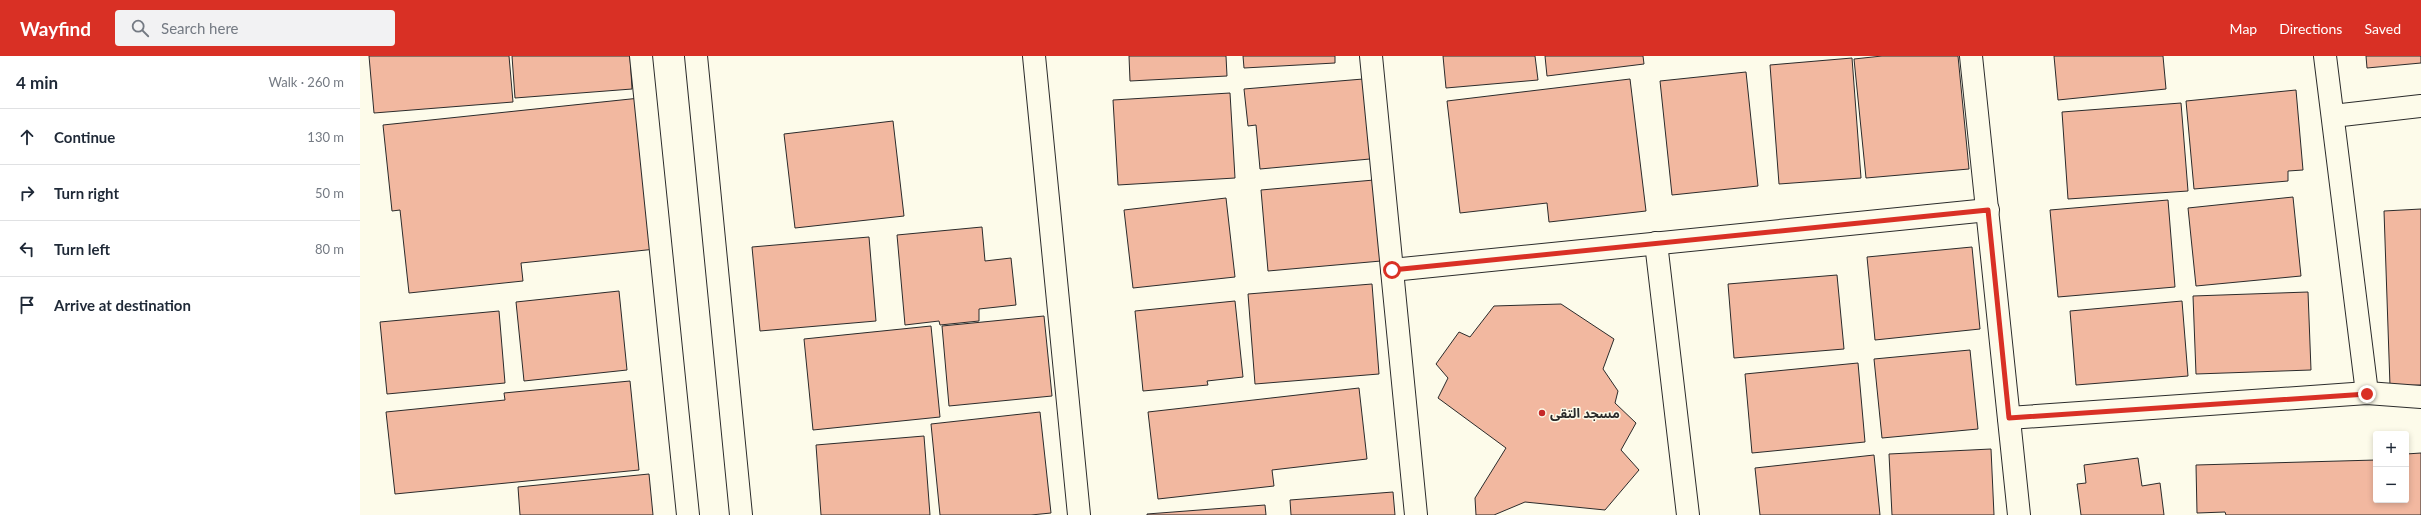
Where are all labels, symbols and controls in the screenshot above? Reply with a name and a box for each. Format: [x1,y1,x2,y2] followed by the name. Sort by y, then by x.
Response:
[115,10,395,46] search box
[20,17,91,40] text: Wayfind
[129,17,151,39] icon: search
[161,19,238,37] text: Search here
[2230,20,2257,37] text: Map
[2279,20,2342,37] text: Directions
[2364,20,2401,37] text: Saved
[16,72,58,93] text: 4 min
[268,74,344,90] text: Walk · 260 m
[16,126,38,148] icon: ahead
[54,128,115,146] text: Continue
[307,129,344,145] text: 130 m
[16,182,38,204] icon: right
[54,184,119,202] text: Turn right
[315,185,344,201] text: 50 m
[16,238,38,260] icon: left
[54,240,110,258] text: Turn left
[315,241,344,257] text: 80 m
[1383,261,1401,279] route start
[16,294,38,316] icon: arrive
[54,296,191,314] text: Arrive at destination
[2358,385,2376,403] route end
[1550,405,1620,421] place label: مسجد التقى
[1537,408,1547,418] marker: مسجد التقى
[2373,431,2409,503] map controls
[2373,431,2409,467] button: +
[2373,467,2409,503] button: −

